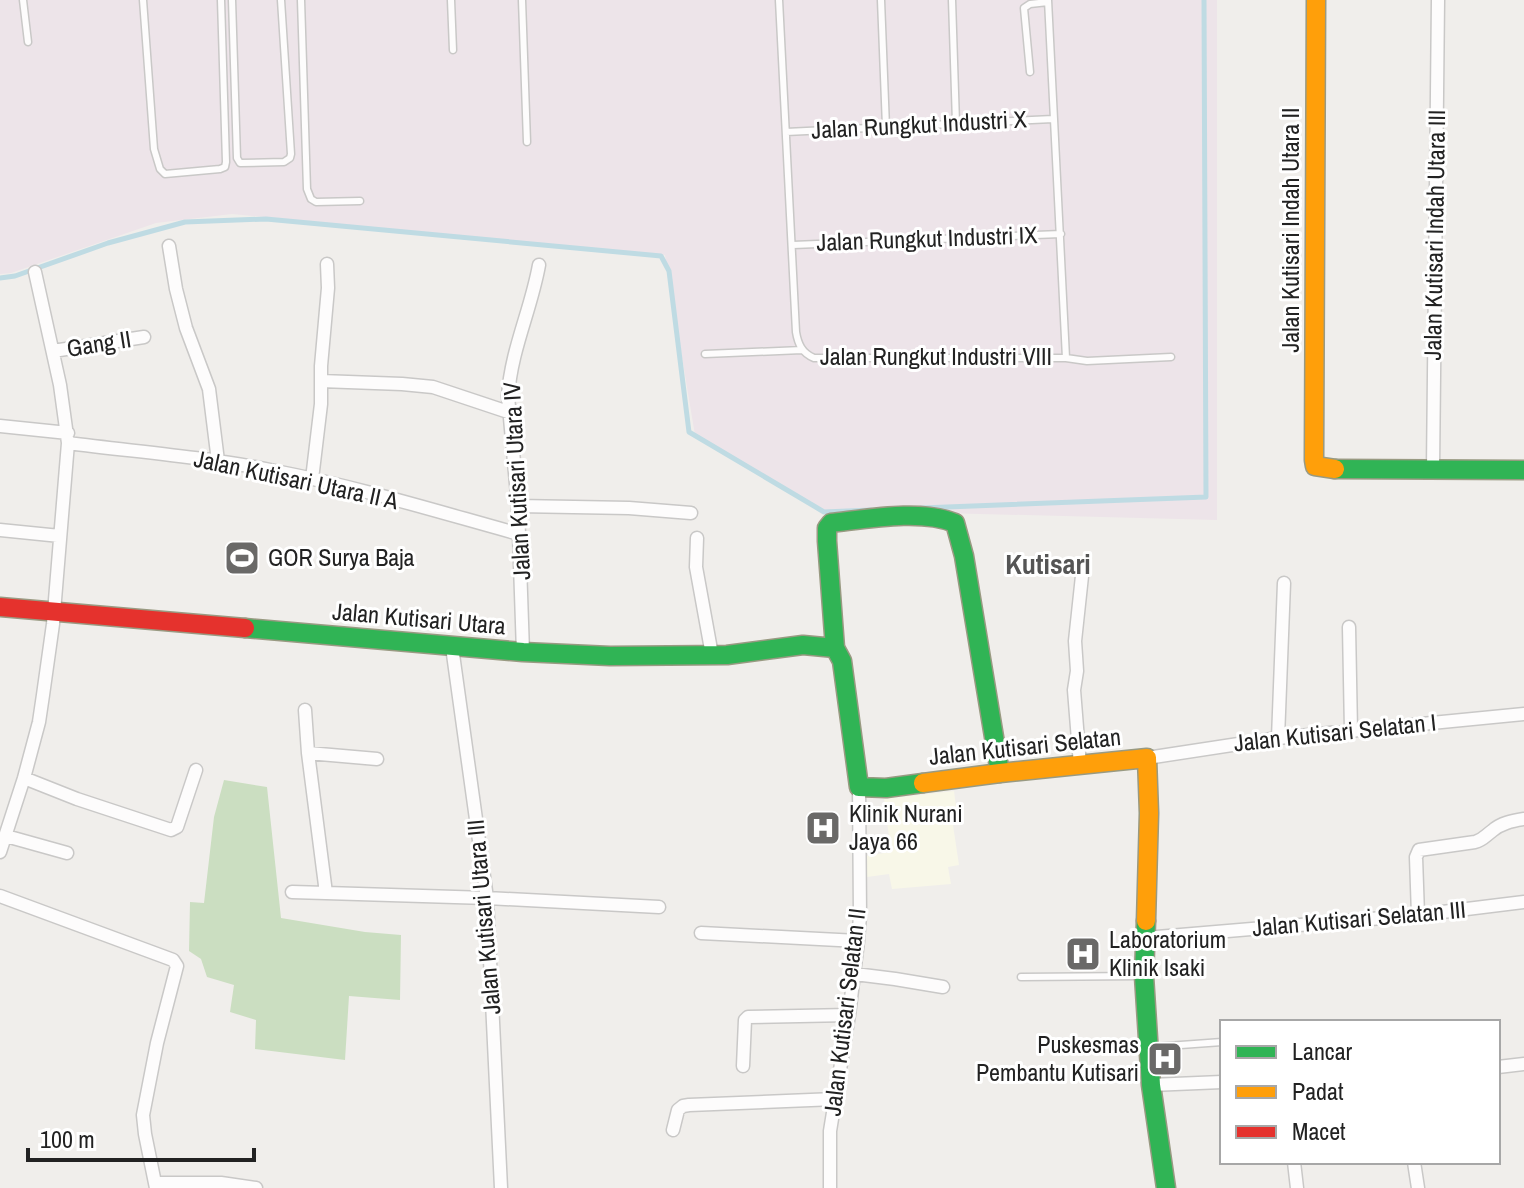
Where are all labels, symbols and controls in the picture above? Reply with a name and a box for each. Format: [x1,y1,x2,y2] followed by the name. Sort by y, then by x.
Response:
[810,102,1028,146] street label: Jalan Rungkut Industri X
[1274,107,1306,353] street label: Jalan Kutisari Indah Utara II
[1416,109,1452,361] street label: Jalan Kutisari Indah Utara III
[816,218,1039,258] street label: Jalan Rungkut Industri IX
[64,322,133,364] street label: Gang II
[820,340,1052,372] street label: Jalan Rungkut Industri VIII
[495,381,537,581] street label: Jalan Kutisari Utara IV
[191,442,402,516] street label: Jalan Kutisari Utara II A
[223,539,261,577] sports icon: GOR Surya Baja
[268,541,415,573] place label: GOR Surya Baja
[1005,545,1091,583] district label: Kutisari
[331,594,507,642] street label: Jalan Kutisari Utara
[1232,705,1438,759] street label: Jalan Kutisari Selatan I
[927,720,1122,772] street label: Jalan Kutisari Selatan
[849,797,963,857] place label: Klinik Nurani Jaya 66
[804,809,842,847] hospital icon: Klinik Nurani Jaya 66
[459,818,507,1016] street label: Jalan Kutisari Utara III
[1251,893,1467,943] street label: Jalan Kutisari Selatan III
[815,906,873,1118] street label: Jalan Kutisari Selatan II
[1109,923,1226,983] place label: Laboratorium Klinik Isaki
[1064,935,1102,973] hospital icon: Laboratorium Klinik Isaki
[1220,1020,1500,1164] legend
[976,1028,1139,1088] place label: Puskesmas Pembantu Kutisari
[1292,1035,1353,1067] text: Lancar
[1146,1040,1184,1078] hospital icon: Puskesmas Pembantu Kutisari
[1292,1075,1344,1107] text: Padat
[28,1112,254,1162] scale bar
[1292,1115,1346,1147] text: Macet
[40,1123,95,1155] text: 100 m

